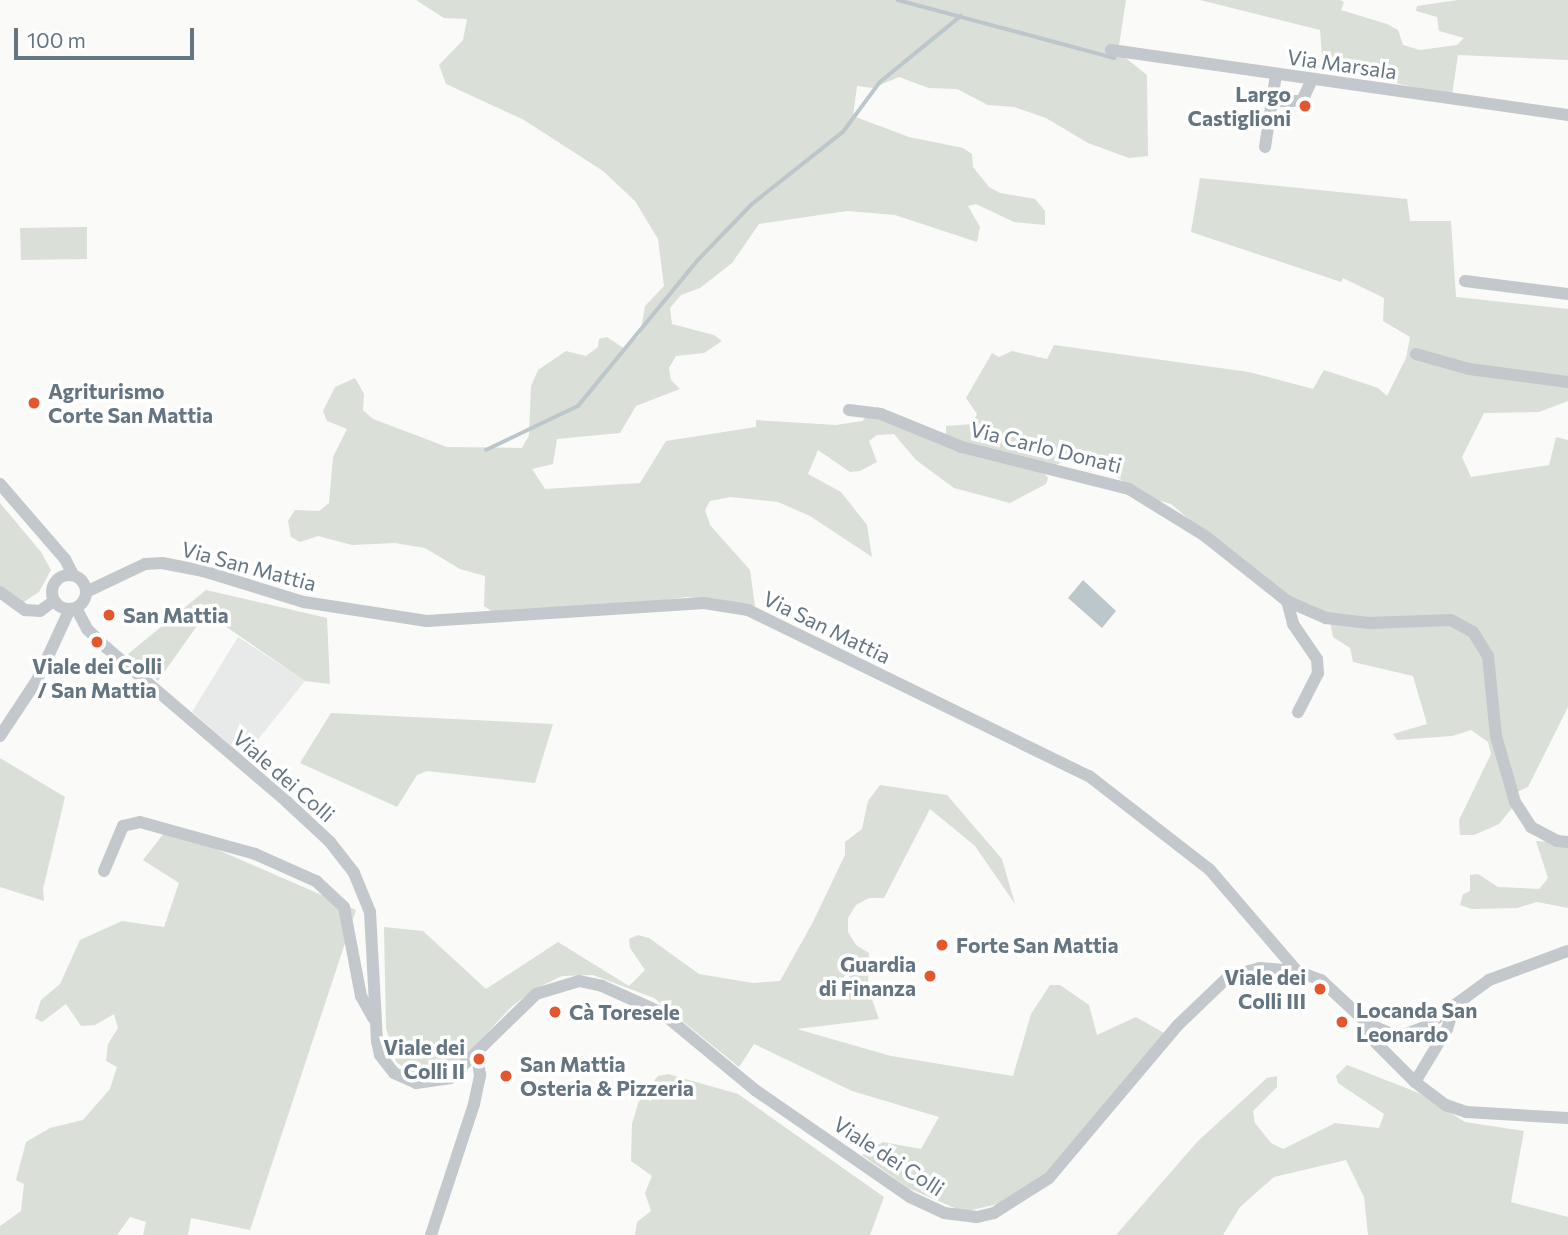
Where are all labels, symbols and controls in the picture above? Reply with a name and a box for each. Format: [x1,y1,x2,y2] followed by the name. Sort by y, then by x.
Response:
[18,14,198,58] scale bar
[27,27,86,52] text: 100 m
[1285,44,1399,84] street label: Via Marsala
[1188,81,1291,131] place label: Largo Castiglioni
[1297,98,1313,114] marker: Largo Castiglioni
[48,378,213,428] place label: Agriturismo Corte San Mattia
[26,395,42,411] marker: Agriturismo Corte San Mattia
[968,416,1124,478] street label: Via Carlo Donati
[179,536,319,596] street label: Via San Mattia
[759,585,895,669] street label: Via San Mattia
[123,602,229,628] place label: San Mattia
[101,607,117,623] marker: San Mattia
[89,634,105,650] marker: Viale dei Colli / San Mattia
[32,653,162,703] place label: Viale dei Colli / San Mattia
[228,725,340,827] street label: Viale dei Colli
[956,932,1119,958] place label: Forte San Mattia
[934,937,950,953] marker: Forte San Mattia
[819,951,916,1001] place label: Guardia di Finanza
[1224,964,1306,1014] place label: Viale dei Colli III
[922,968,938,984] marker: Guardia di Finanza
[1312,981,1328,997] marker: Viale dei Colli III
[1356,997,1477,1047] place label: Locanda San Leonardo
[569,999,680,1025] place label: Cà Toresele
[547,1004,563,1020] marker: Cà Toresele
[1334,1014,1350,1030] marker: Locanda San Leonardo
[383,1034,465,1084] place label: Viale dei Colli II
[471,1051,487,1067] marker: Viale dei Colli II
[520,1051,694,1101] place label: San Mattia Osteria & Pizzeria
[498,1068,514,1084] marker: San Mattia Osteria & Pizzeria
[829,1111,949,1201] street label: Viale dei Colli

